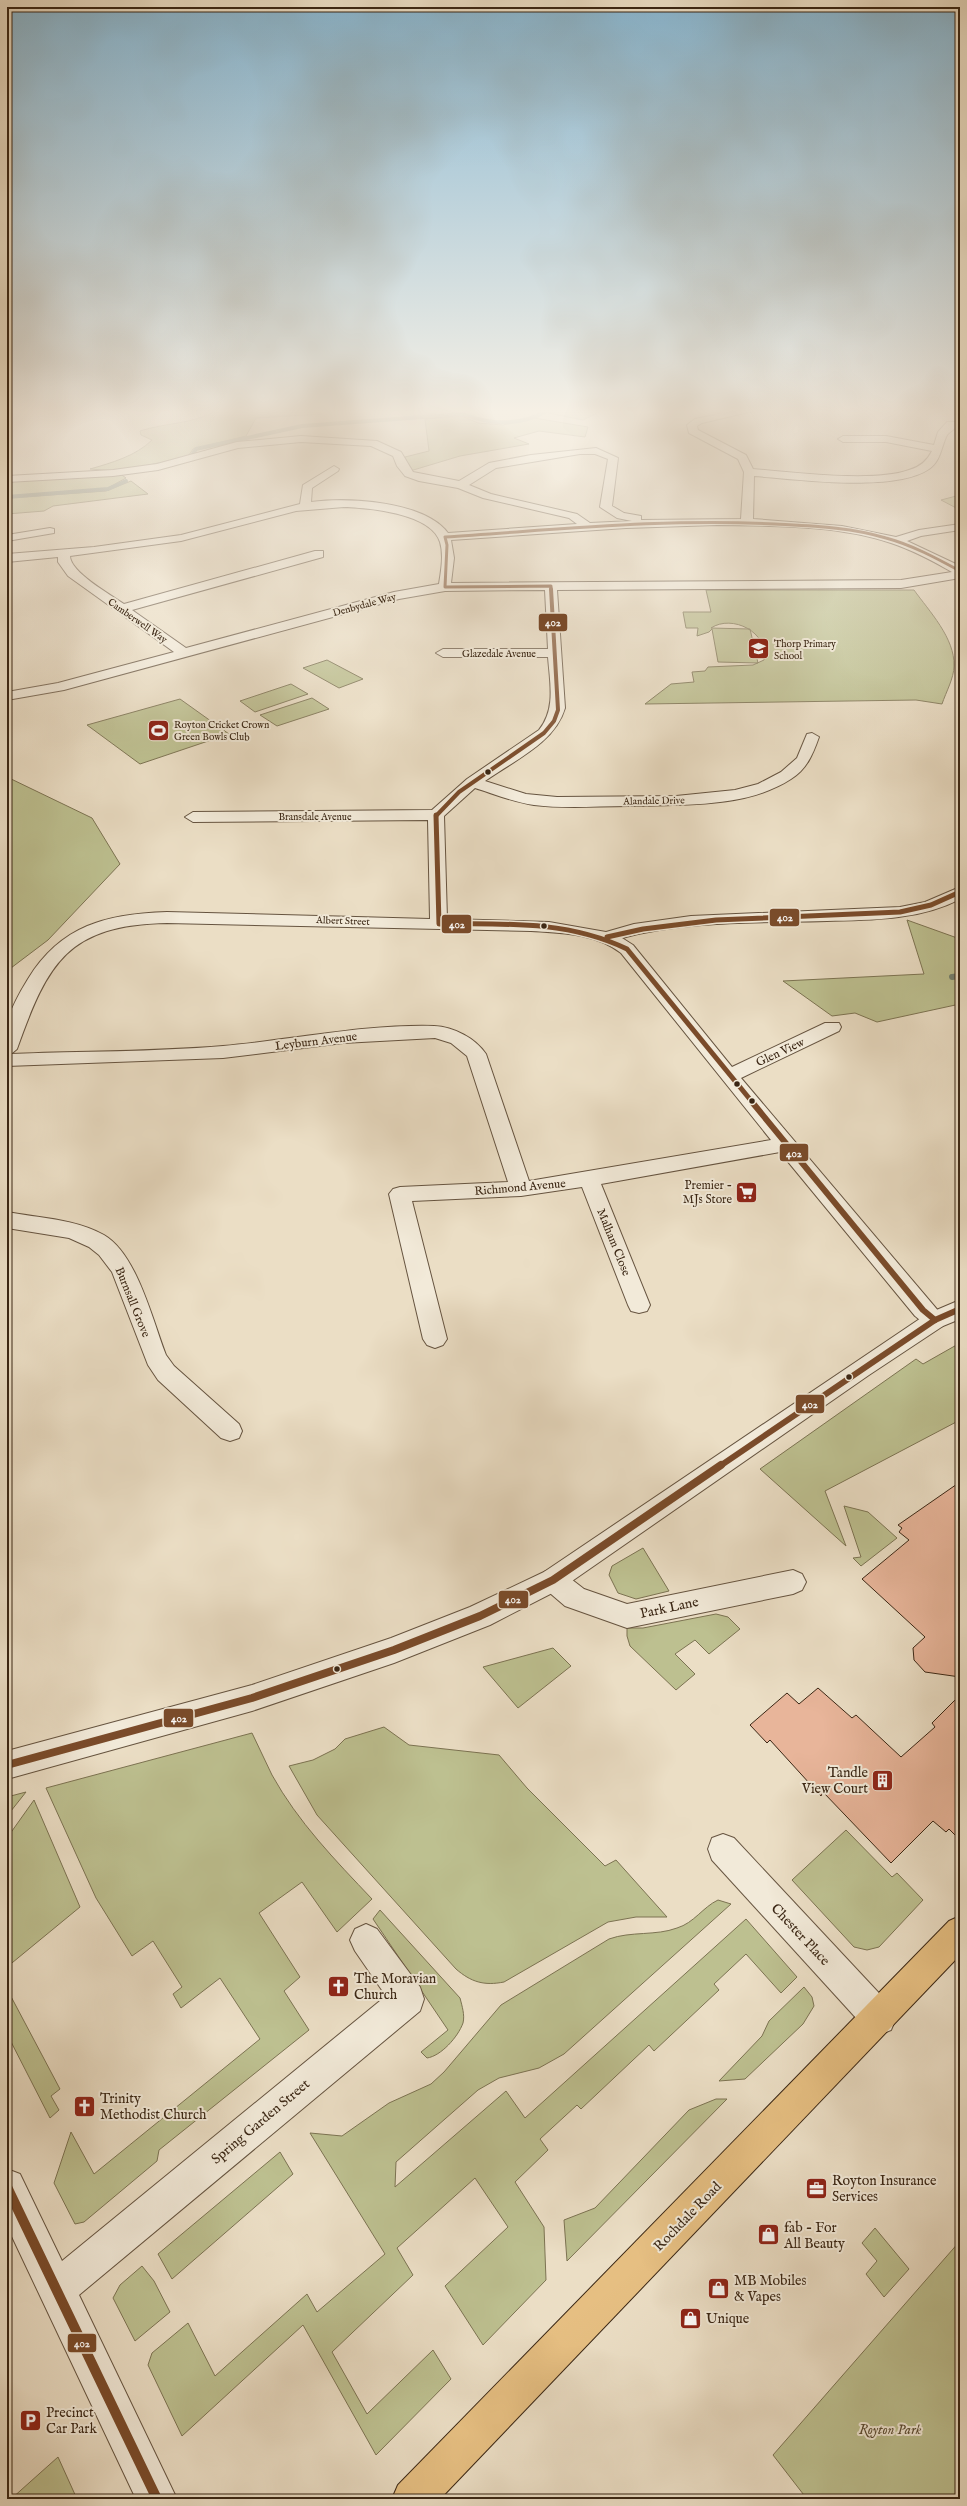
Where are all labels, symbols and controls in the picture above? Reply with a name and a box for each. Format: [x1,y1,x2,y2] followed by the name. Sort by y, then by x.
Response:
[331,591,398,620] street label: Denbydale Way
[105,596,169,647] street label: Camberwell Way
[538,613,568,632] line badge: 402
[544,616,562,630] text: 402
[746,636,772,662] school or university icon: Thorp Primary School
[774,638,836,663] place label: Thorp Primary School
[462,648,536,661] street label: Glazedale Avenue
[145,717,171,743] sports icon: Royton Cricket Crown Green Bowls Club
[174,719,270,744] place label: Royton Cricket Crown Green Bowls Club
[483,767,493,777] unlabelled marker
[622,794,685,809] street label: Alandale Drive
[278,811,352,824] street label: Bransdale Avenue
[769,908,800,927] line badge: 402
[776,911,794,925] text: 402
[315,914,371,929] street label: Albert Street
[441,914,472,934] line badge: 402
[448,918,466,932] text: 402
[539,921,549,931] unlabelled marker
[274,1029,359,1054] street label: Leyburn Avenue
[754,1034,808,1070] street label: Glen View
[732,1079,742,1089] unlabelled marker
[747,1096,757,1106] unlabelled marker
[779,1143,809,1162] line badge: 402
[785,1147,803,1161] text: 402
[474,1176,567,1199] street label: Richmond Avenue
[683,1178,732,1208] place label: Premier - MJs Store
[734,1179,760,1205] supermarket icon: Premier - MJs Store
[593,1206,634,1278] street label: Malham Close
[112,1265,154,1340] street label: Burnsall Grove
[844,1372,854,1382] unlabelled marker
[795,1394,825,1414] line badge: 402
[801,1398,819,1412] text: 402
[498,1590,529,1609] line badge: 402
[504,1593,522,1607] text: 402
[638,1593,701,1623] street label: Park Lane
[332,1664,342,1674] unlabelled marker
[163,1708,194,1728] line badge: 402
[170,1712,188,1726] text: 402
[801,1764,869,1798] place label: Tandle View Court
[870,1767,896,1793] building icon: Tandle View Court
[767,1900,834,1970] street label: Chester Place
[354,1970,437,2004] place label: The Moravian Church
[325,1973,351,1999] church icon: The Moravian Church
[208,2075,314,2168] street label: Spring Garden Street
[100,2090,207,2124] place label: Trinity Methodist Church
[71,2093,97,2119] church icon: Trinity Methodist Church
[832,2172,937,2206] place label: Royton Insurance Services
[803,2175,829,2201] office icon: Royton Insurance Services
[650,2178,726,2255] street label: Rochdale Road
[783,2219,845,2253] place label: fab - For All Beauty
[755,2222,781,2248] shop icon: fab - For All Beauty
[734,2272,806,2306] place label: MB Mobiles & Vapes
[705,2275,731,2301] shop icon: MB Mobiles & Vapes
[677,2305,703,2331] shop icon: Unique
[706,2310,750,2328] place label: Unique
[67,2333,97,2353] line badge: 402
[73,2337,91,2351] text: 402
[46,2404,97,2438] place label: Precinct Car Park
[18,2407,44,2433] parking icon: Precinct Car Park
[859,2421,922,2439] park label: Royton Park

